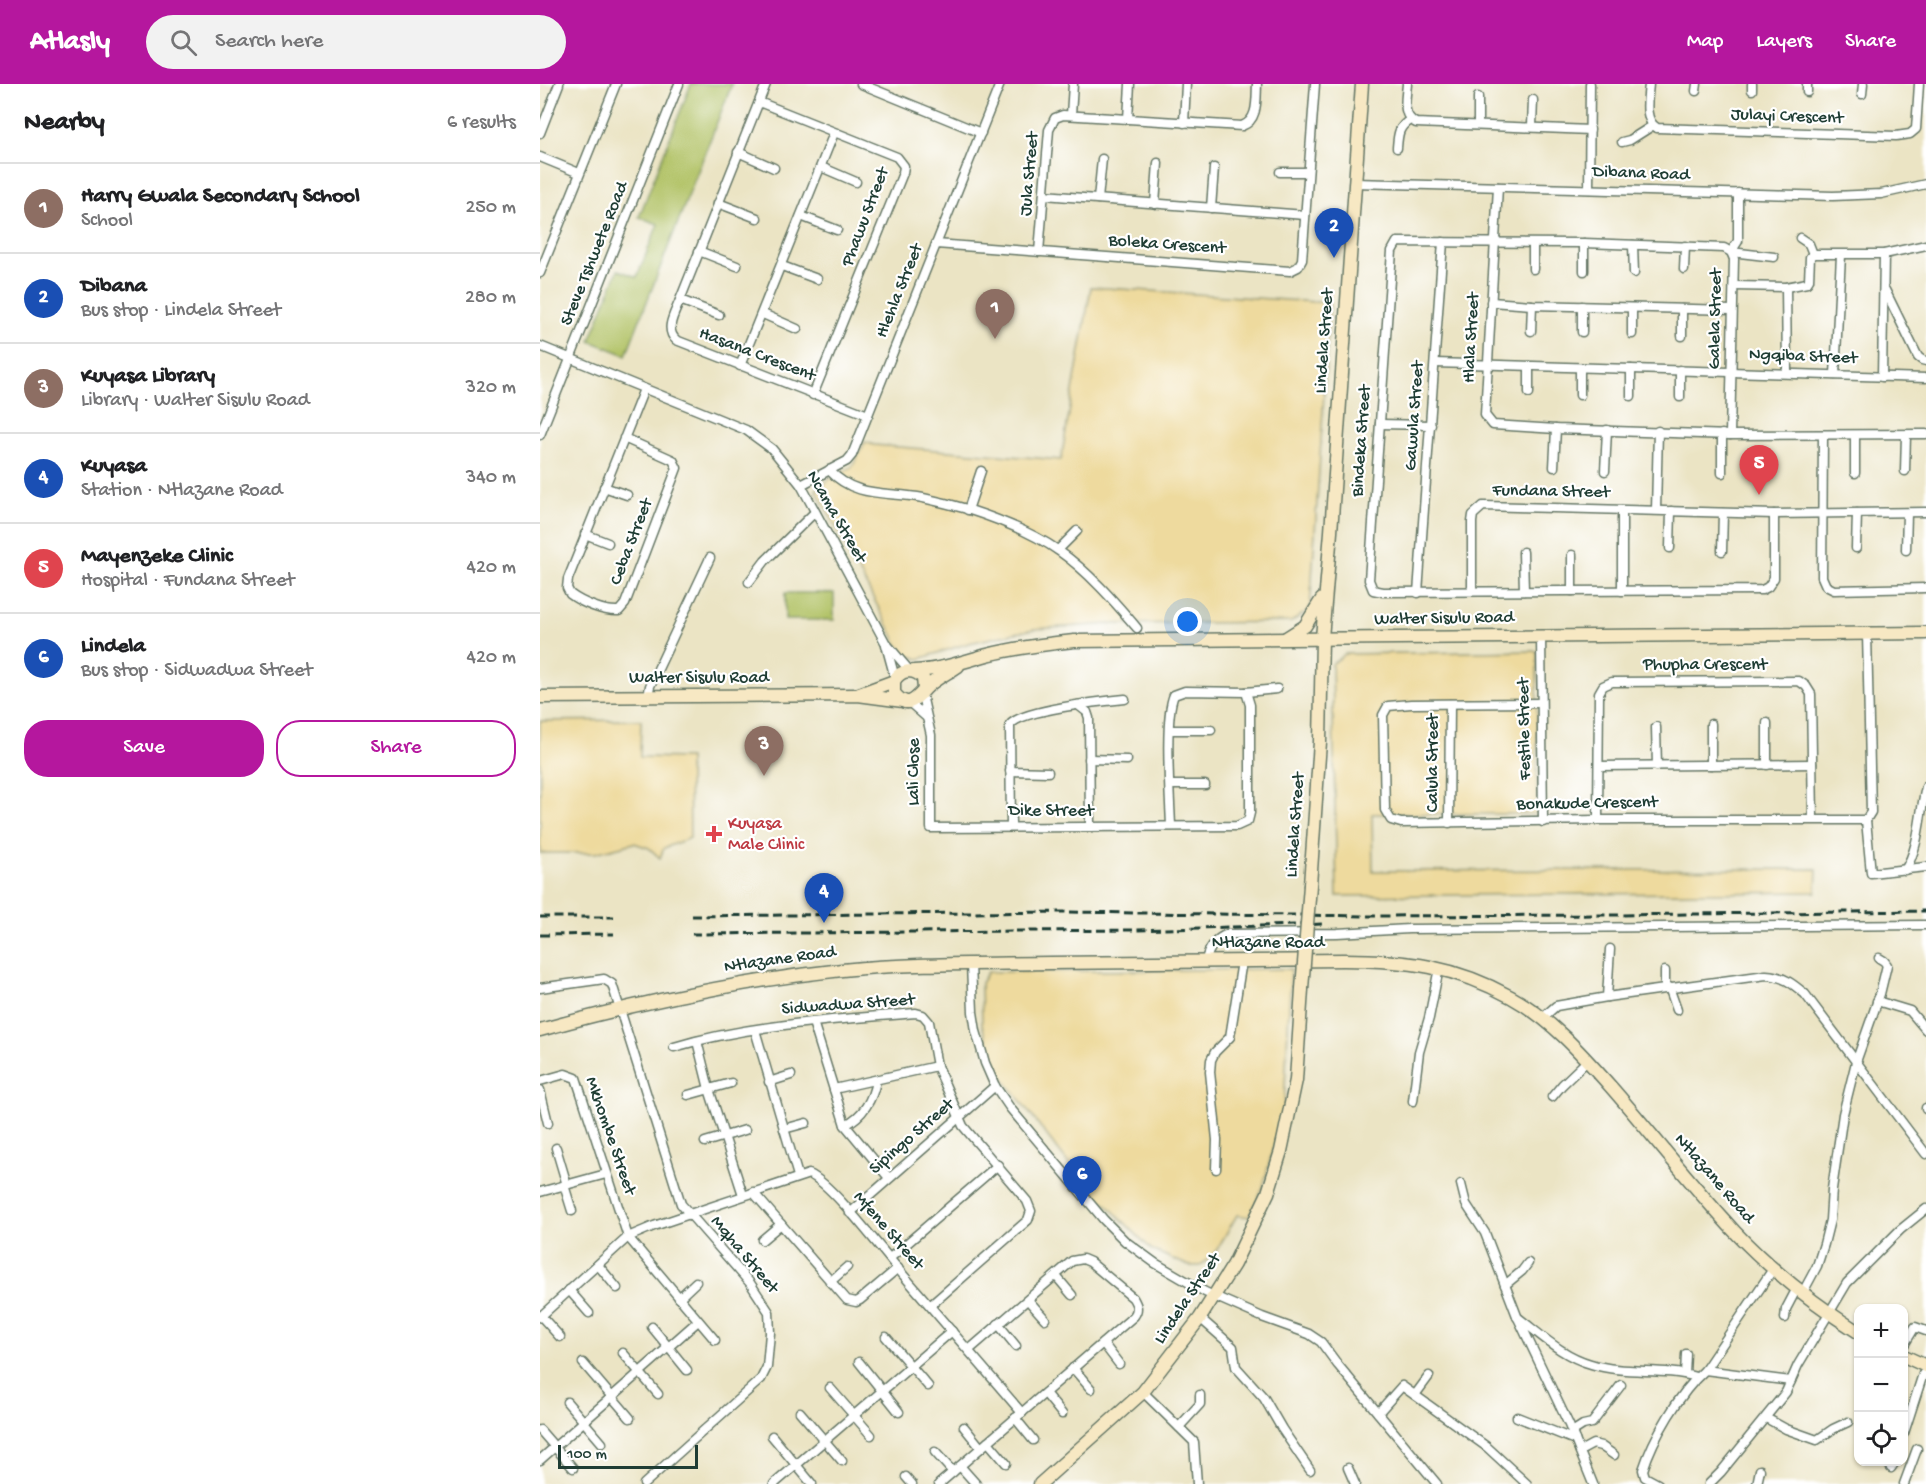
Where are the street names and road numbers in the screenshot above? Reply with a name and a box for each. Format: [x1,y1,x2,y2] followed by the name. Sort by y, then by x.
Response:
[1731,105,1845,130] street label: Julayi Crescent
[1016,130,1044,217] street label: Jula Street
[1591,162,1691,186] street label: Dibana Road
[837,163,895,270] street label: Phawu Street
[557,178,634,329] street label: Steve Tshwete Road
[1107,230,1228,260] street label: Boleka Crescent
[872,239,929,341] street label: Hlehla Street
[1705,267,1727,370] street label: Galela Street
[1311,286,1339,394] street label: Lindela Street
[1459,291,1485,384] street label: Hlala Street
[696,323,820,387] street label: Hasana Crescent
[1748,345,1859,369] street label: Ngqiba Street
[1401,359,1429,472] street label: Gawula Street
[1348,383,1376,498] street label: Bindeka Street
[801,467,872,568] street label: Ncama Street
[1491,480,1612,504] street label: Fundana Street
[606,494,659,588] street label: Ceba Street
[1374,607,1516,631] street label: Walter Sisulu Road
[1642,655,1769,676] street label: Phupha Crescent
[629,668,770,689] street label: Walter Sisulu Road
[1514,676,1536,781] street label: Festile Street
[1423,712,1444,812] street label: Calula Street
[904,737,925,806] street label: Lali Close
[1282,770,1310,878] street label: Lindela Street
[1515,792,1659,816] street label: Bonakude Crescent
[1007,801,1095,822] street label: Dike Street
[1212,933,1326,954] street label: Ntlazane Road
[723,942,839,978] street label: Ntlazane Road
[781,990,917,1020] street label: Sidwadwa Street
[580,1074,641,1199] street label: Mkhombe Street
[865,1093,960,1180] street label: Sipingo Street
[1669,1130,1760,1229] street label: Ntlazane Road
[848,1187,929,1276] street label: Mfene Street
[705,1212,784,1299] street label: Mqha Street
[1150,1248,1227,1348] street label: Lindela Street

